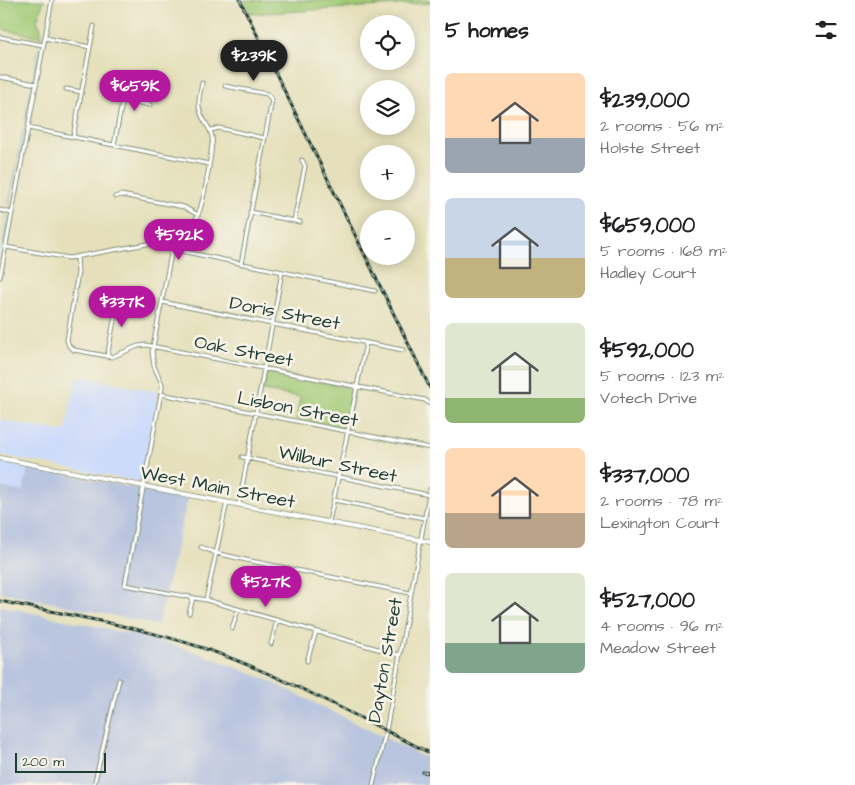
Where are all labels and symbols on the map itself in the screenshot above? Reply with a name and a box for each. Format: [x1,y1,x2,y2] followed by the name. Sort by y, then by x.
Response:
[219,39,289,82] pin: $239K
[100,70,170,112] pin: $659K
[144,218,214,261] pin: $592K
[87,286,157,328] pin: $337K
[227,290,343,337] street label: Doris Street
[192,329,296,374] street label: Oak Street
[235,385,361,434] street label: Lisbon Street
[276,439,400,490] street label: Wilbur Street
[138,459,298,516] street label: West Main Street
[231,566,301,608] pin: $527K
[361,595,411,725] street label: Dayton Street
[15,750,106,773] scale bar

